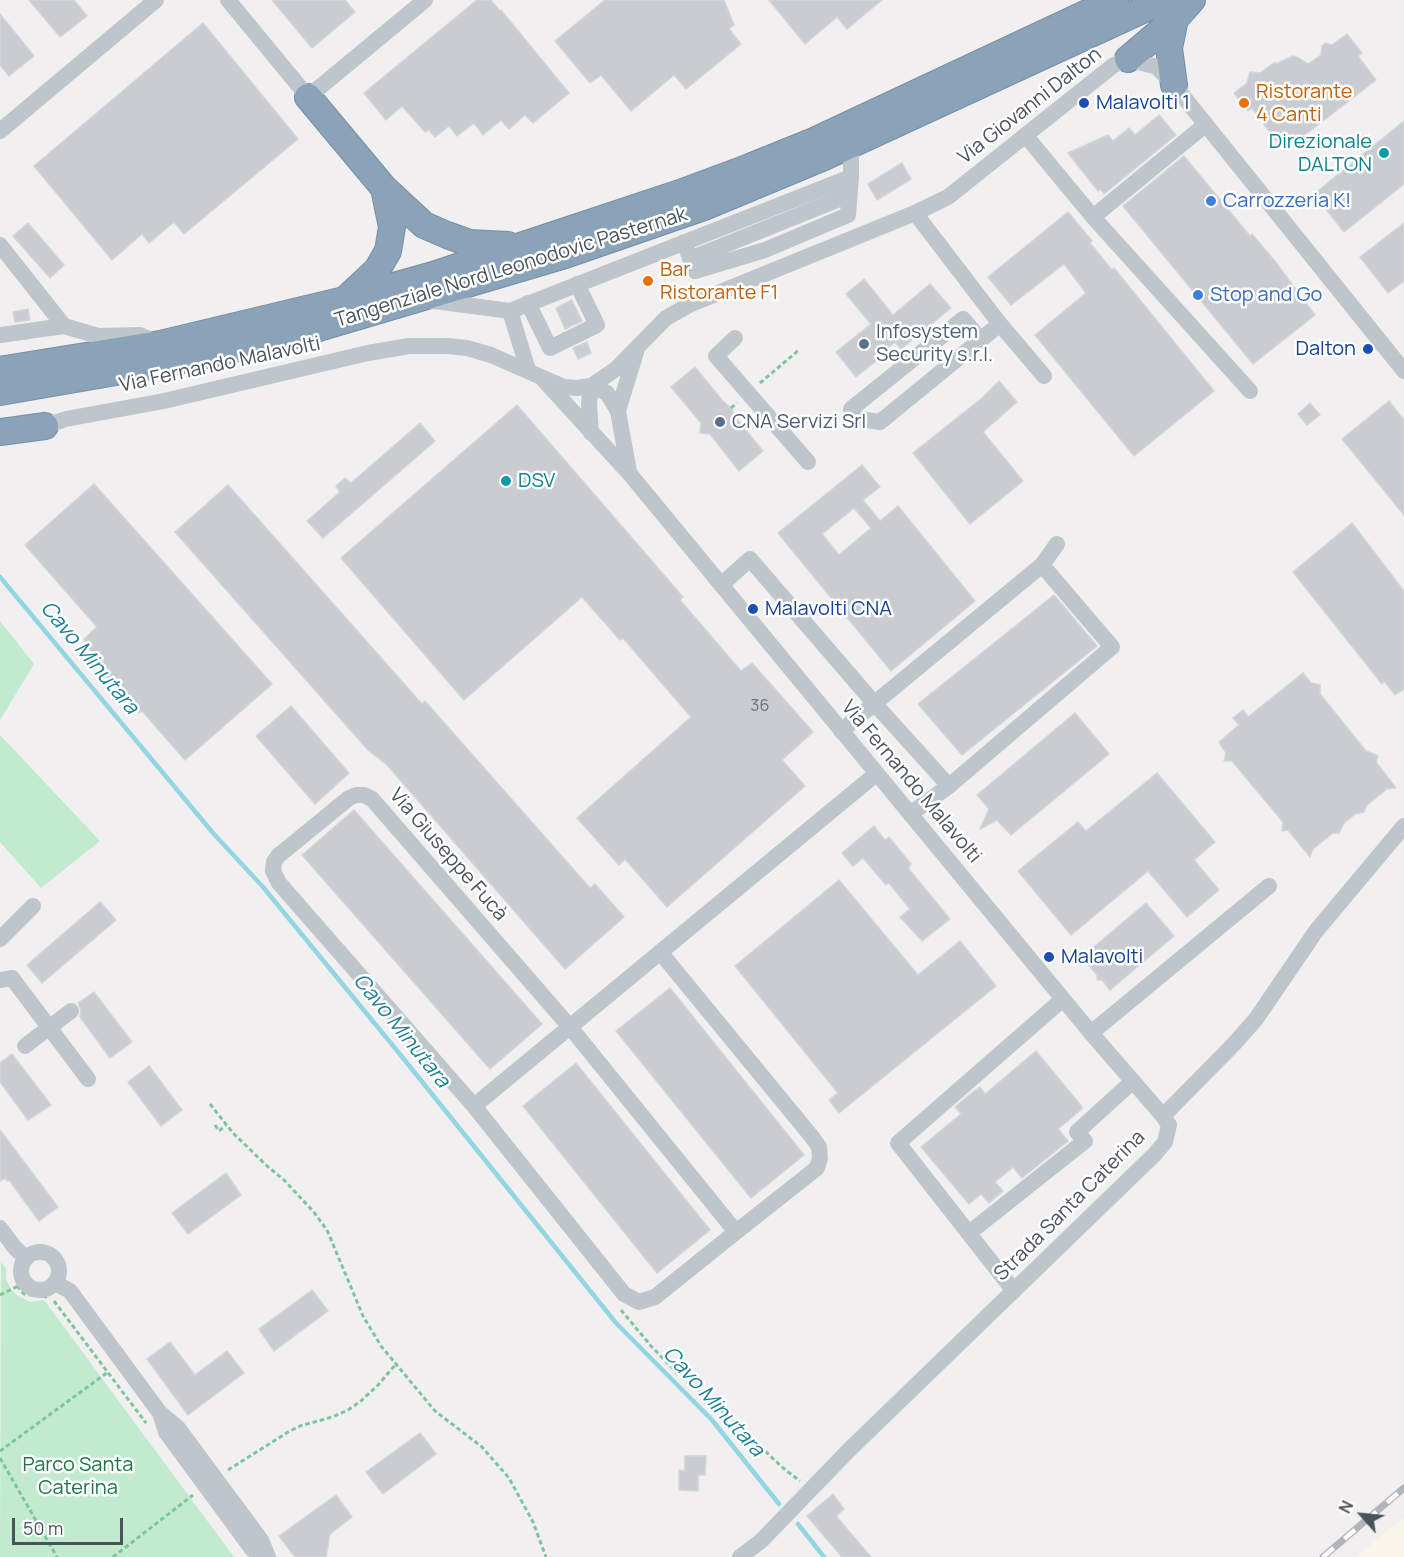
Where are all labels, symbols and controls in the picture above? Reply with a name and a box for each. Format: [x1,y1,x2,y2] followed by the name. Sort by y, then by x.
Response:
[954,43,1106,169] street label: Via Giovanni Dalton
[1256,80,1352,127] place label: Ristorante 4 Canti
[1096,91,1190,115] place label: Malavolti 1
[1077,96,1091,110] marker: Malavolti 1
[1237,96,1251,110] marker: Ristorante 4 Canti
[1269,130,1372,177] place label: Direzionale DALTON
[1377,146,1391,160] marker: Direzionale DALTON
[1223,189,1351,213] place label: Carrozzeria K!
[1204,194,1218,208] marker: Carrozzeria K!
[332,203,690,333] street label: Tangenziale Nord Leonodovic Pasternak
[660,258,778,305] place label: Bar Ristorante F1
[641,274,655,288] marker: Bar Ristorante F1
[1210,283,1322,307] place label: Stop and Go
[1191,288,1205,302] marker: Stop and Go
[876,320,993,367] place label: Infosystem Security s.r.l.
[117,332,323,398] street label: Via Fernando Malavolti
[857,337,871,351] marker: Infosystem Security s.r.l.
[1295,337,1356,361] place label: Dalton
[1361,342,1375,356] marker: Dalton
[732,410,866,434] place label: CNA Servizi Srl
[713,415,727,429] marker: CNA Servizi Srl
[518,469,555,493] place label: DSV
[499,474,513,488] marker: DSV
[35,596,143,720] water label: Cavo Minutara
[765,597,892,621] place label: Malavolti CNA
[746,602,760,616] marker: Malavolti CNA
[836,696,986,868] street label: Via Fernando Malavolti
[751,697,769,717] house number: 36
[384,784,512,926] street label: Via Giuseppe Fucà
[1061,945,1143,969] place label: Malavolti
[1042,950,1056,964] marker: Malavolti
[347,969,455,1093] water label: Cavo Minutara
[990,1126,1150,1286] street label: Strada Santa Caterina
[657,1342,769,1462] water label: Cavo Minutara
[23,1453,133,1500] park label: Parco Santa Caterina
[1332,1485,1392,1545] north arrow
[1334,1497,1358,1517] text: N
[15,1506,126,1544] scale bar
[23,1516,63,1540] text: 50 m

